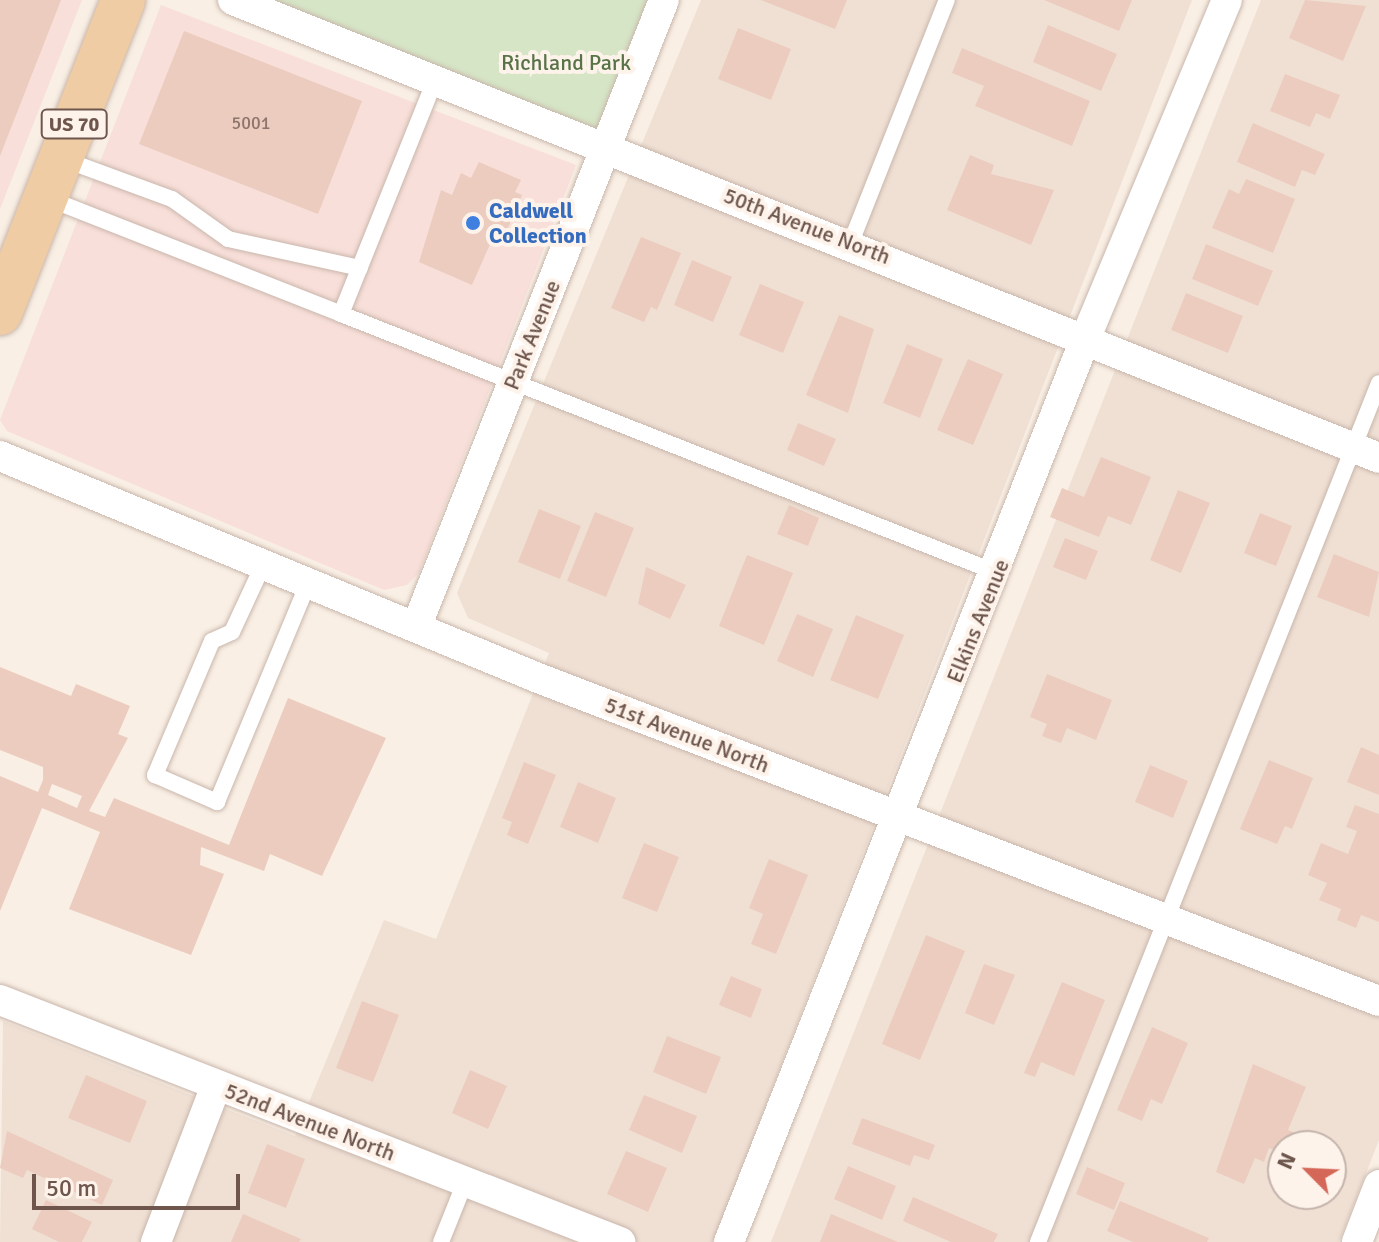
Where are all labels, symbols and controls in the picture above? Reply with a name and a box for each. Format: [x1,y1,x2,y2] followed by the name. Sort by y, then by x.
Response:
[501,50,631,76] park label: Richland Park
[40,108,108,140] road number: US 70
[232,112,270,134] house number: 5001
[720,182,894,270] street label: 50th Avenue North
[489,197,587,248] place label: Caldwell Collection
[464,214,482,232] marker: Caldwell Collection
[498,276,566,394] street label: Park Avenue
[941,555,1015,687] street label: Elkins Avenue
[601,691,773,779] street label: 51st Avenue North
[221,1077,399,1167] street label: 52nd Avenue North
[1267,1130,1347,1210] north arrow
[1271,1148,1302,1173] text: N
[36,1158,244,1208] scale bar
[46,1173,96,1203] text: 50 m

